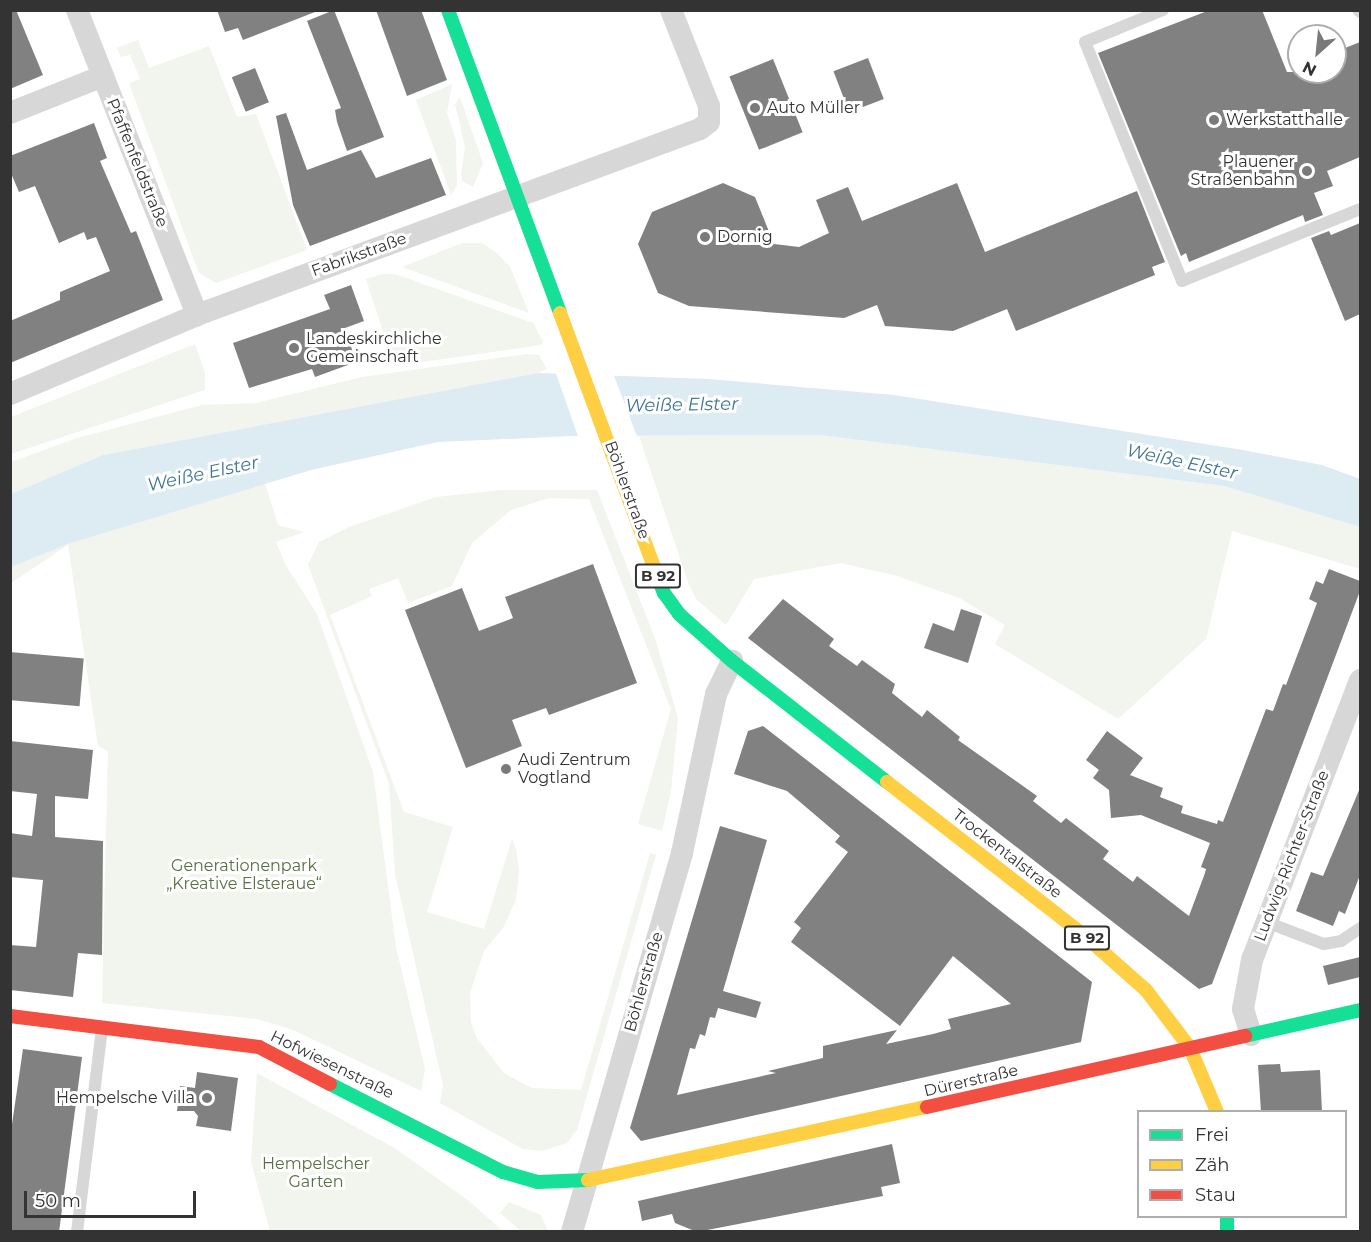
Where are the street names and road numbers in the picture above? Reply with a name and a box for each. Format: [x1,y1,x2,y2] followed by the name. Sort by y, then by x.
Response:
[102,96,172,230] street label: Pfaffenfeldstraße
[309,229,409,281] street label: Fabrikstraße
[600,438,654,542] street label: Böhlerstraße
[634,564,682,588] road number: B 92
[1250,768,1334,944] street label: Ludwig-Richter-Straße
[948,805,1066,903] street label: Trockentalstraße
[1063,926,1111,950] road number: B 92
[621,930,667,1034] street label: Böhlerstraße
[267,1027,397,1103] street label: Hofwiesenstraße
[922,1061,1020,1101] street label: Dürerstraße

